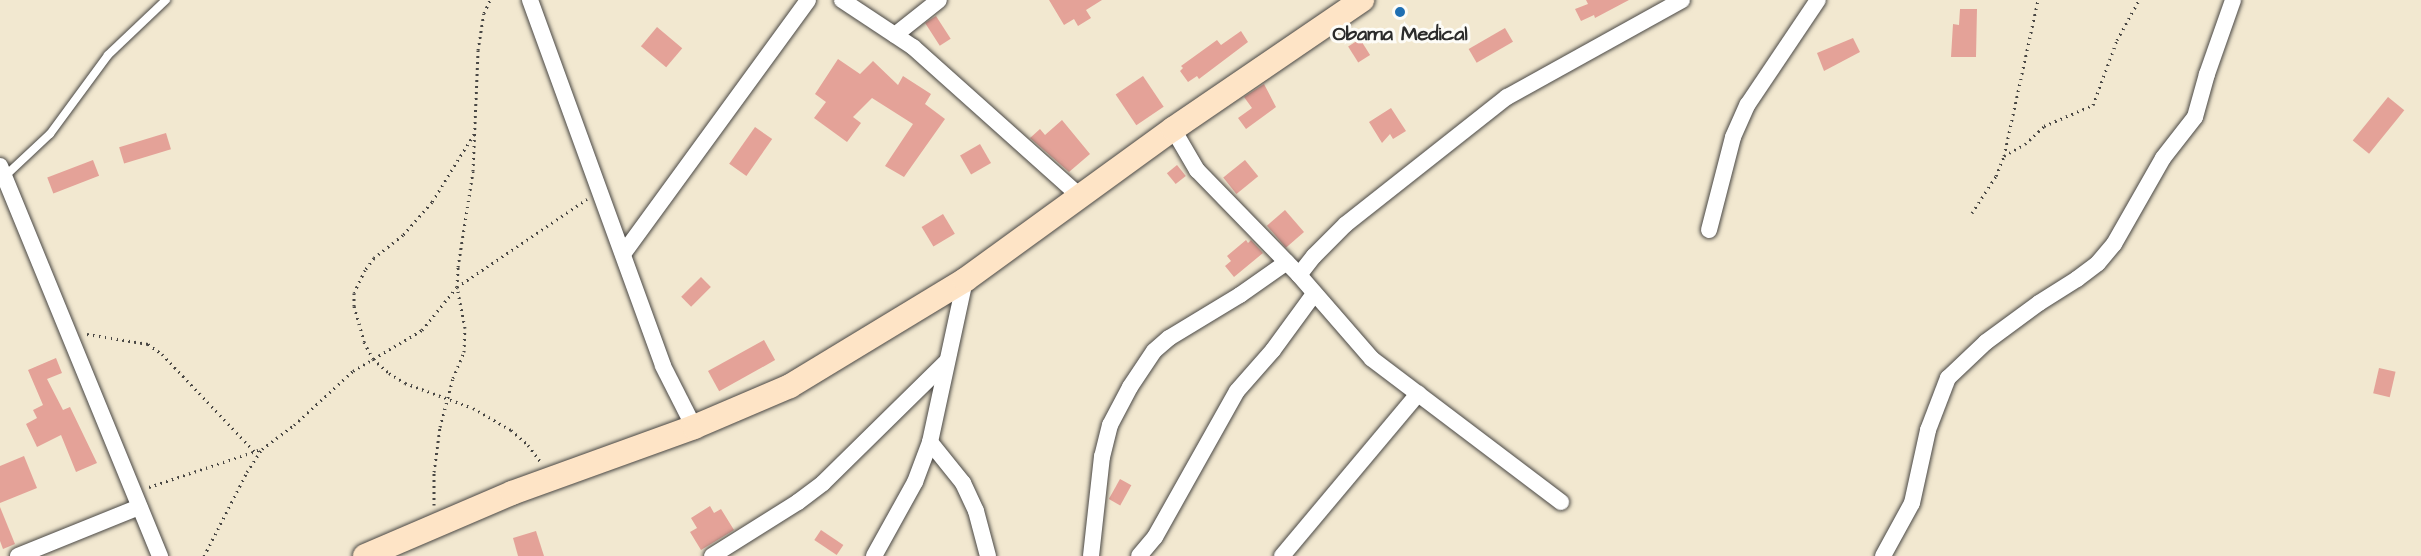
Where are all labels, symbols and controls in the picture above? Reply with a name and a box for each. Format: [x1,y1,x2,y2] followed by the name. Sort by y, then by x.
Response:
[1393,5,1407,19] marker: Obama Medical
[1332,22,1468,46] place label: Obama Medical

